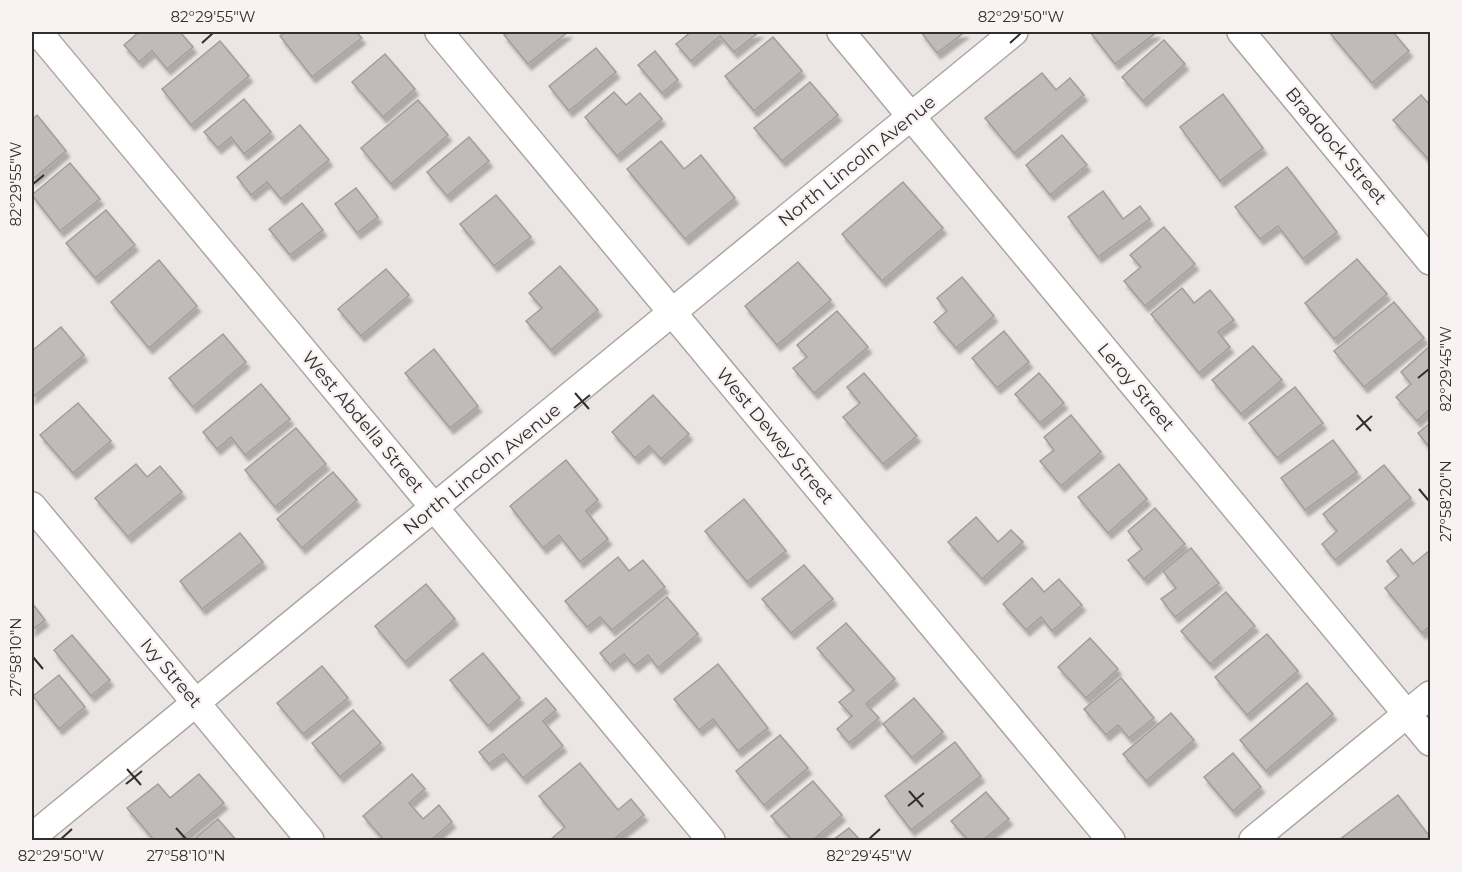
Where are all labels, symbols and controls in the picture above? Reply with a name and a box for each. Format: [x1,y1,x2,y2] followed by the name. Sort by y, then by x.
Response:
[171,7,256,26] text: 82°29'55"W
[978,7,1065,26] text: 82°29'50"W
[1281,83,1391,209] street label: Braddock Street
[774,91,940,231] street label: North Lincoln Avenue
[6,141,25,226] text: 82°29'55"W
[1436,326,1455,412] text: 82°29'45"W
[1093,338,1179,436] street label: Leroy Street
[297,347,429,497] street label: West Abdella Street
[711,363,839,509] street label: West Dewey Street
[399,399,565,539] street label: North Lincoln Avenue
[1436,460,1455,542] text: 27°58'20"N
[6,618,25,696] text: 27°58'10"N
[136,634,206,712] street label: Ivy Street
[18,846,105,865] text: 82°29'50"W
[147,846,225,865] text: 27°58'10"N
[826,846,912,865] text: 82°29'45"W

